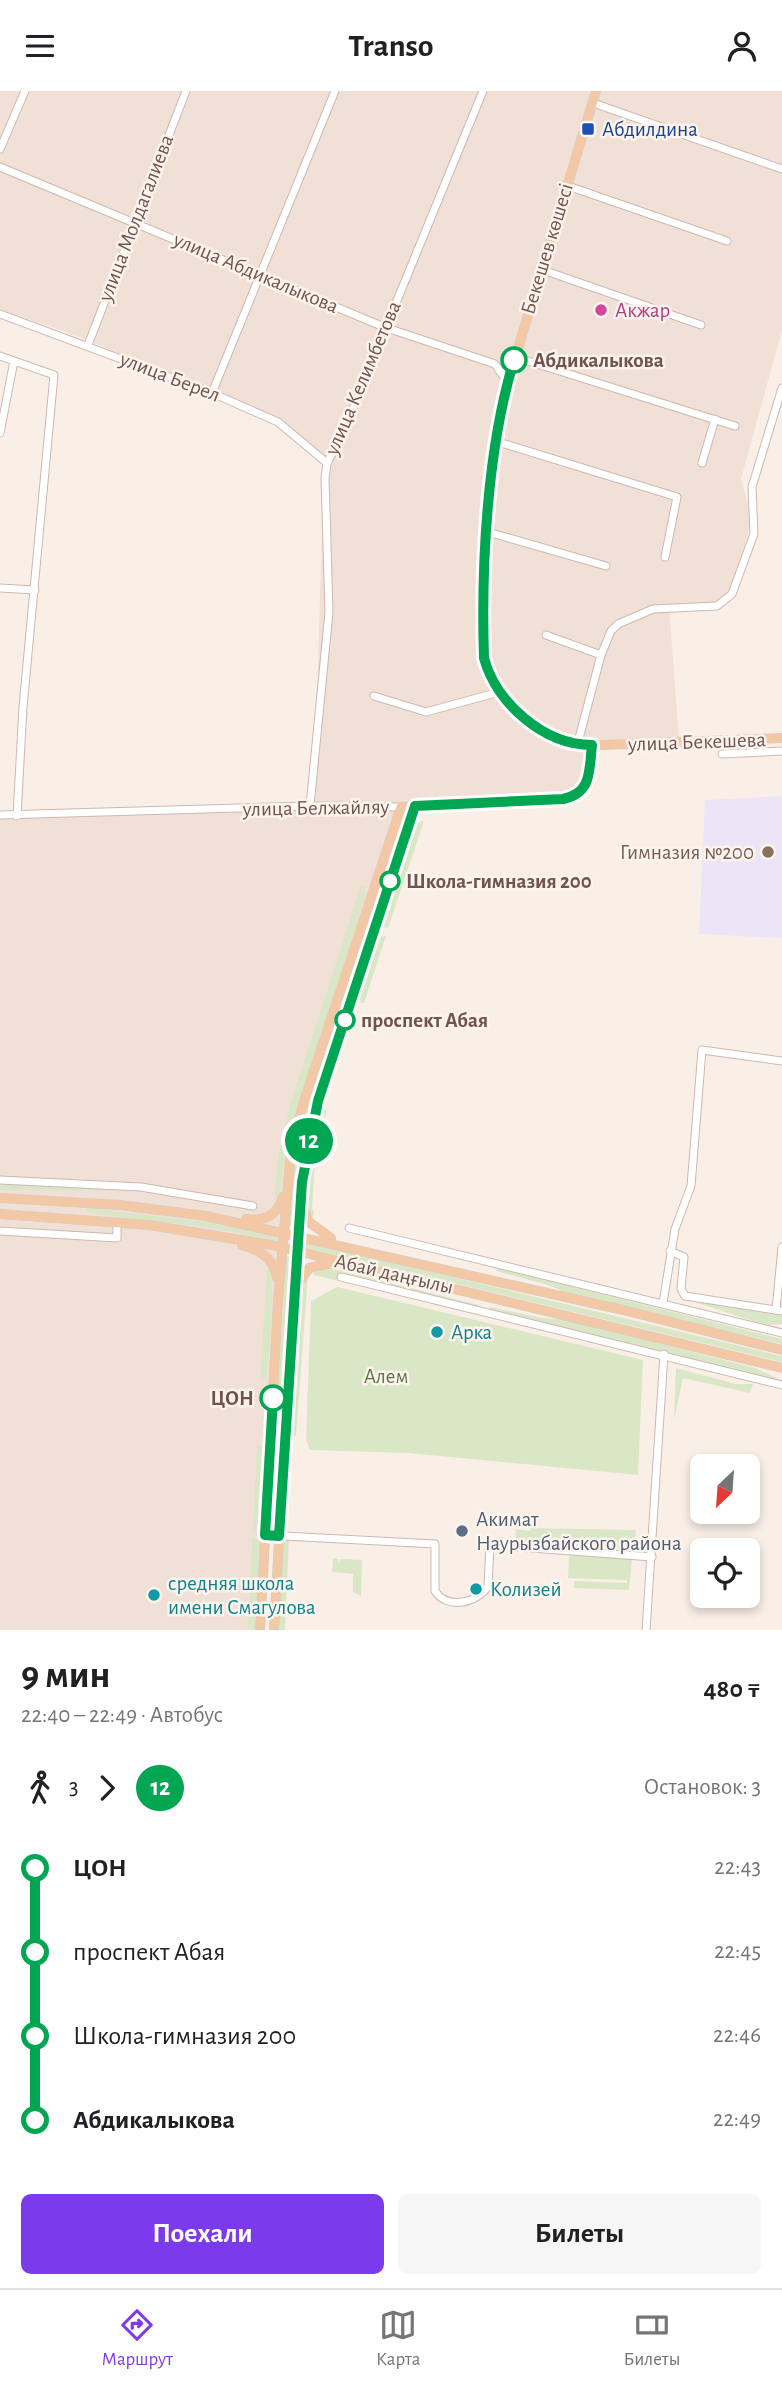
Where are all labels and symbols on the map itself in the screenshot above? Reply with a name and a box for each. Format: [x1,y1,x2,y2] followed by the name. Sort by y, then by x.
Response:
[602,119,698,140] place label: Абдилдина
[580,121,596,137] marker: Абдилдина
[94,131,178,305] street label: улица Молдагалиева
[517,181,577,317] street label: Бекешев көшесі
[170,228,342,317] street label: улица Абдикалыкова
[321,298,405,459] street label: улица Келимбетова
[615,300,670,321] place label: Акжар
[593,302,609,318] marker: Акжар
[501,347,527,373] marker: Абдикалыкова
[116,348,223,406] street label: улица Берел
[533,350,664,371] place label: Абдикалыкова
[627,729,767,755] street label: улица Бекешева
[241,796,390,820] street label: улица Белжайляу
[620,842,754,863] place label: Гимназия №200
[760,844,776,860] marker: Гимназия №200
[380,871,400,891] marker: Школа-гимназия 200
[406,871,592,892] place label: Школа-гимназия 200
[335,1010,355,1030] marker: проспект Абая
[361,1010,488,1031] place label: проспект Абая
[278,1118,340,1164] line badge: 12
[333,1250,455,1298] street label: Абай даңғылы
[451,1322,493,1343] place label: Арка
[429,1324,445,1340] marker: Арка
[364,1366,408,1387] park label: Алем
[260,1385,286,1411] marker: ЦОН
[211,1388,254,1409] place label: ЦОН
[690,1454,760,1524] north arrow
[476,1509,682,1554] place label: Акимат Наурызбайского района
[454,1523,470,1539] marker: Акимат Наурызбайского района
[168,1573,316,1618] place label: средняя школа имени Смагулова
[490,1579,562,1600] place label: Колизей
[468,1581,484,1597] marker: Колизей
[146,1587,162,1603] marker: средняя школа имени Смагулова

